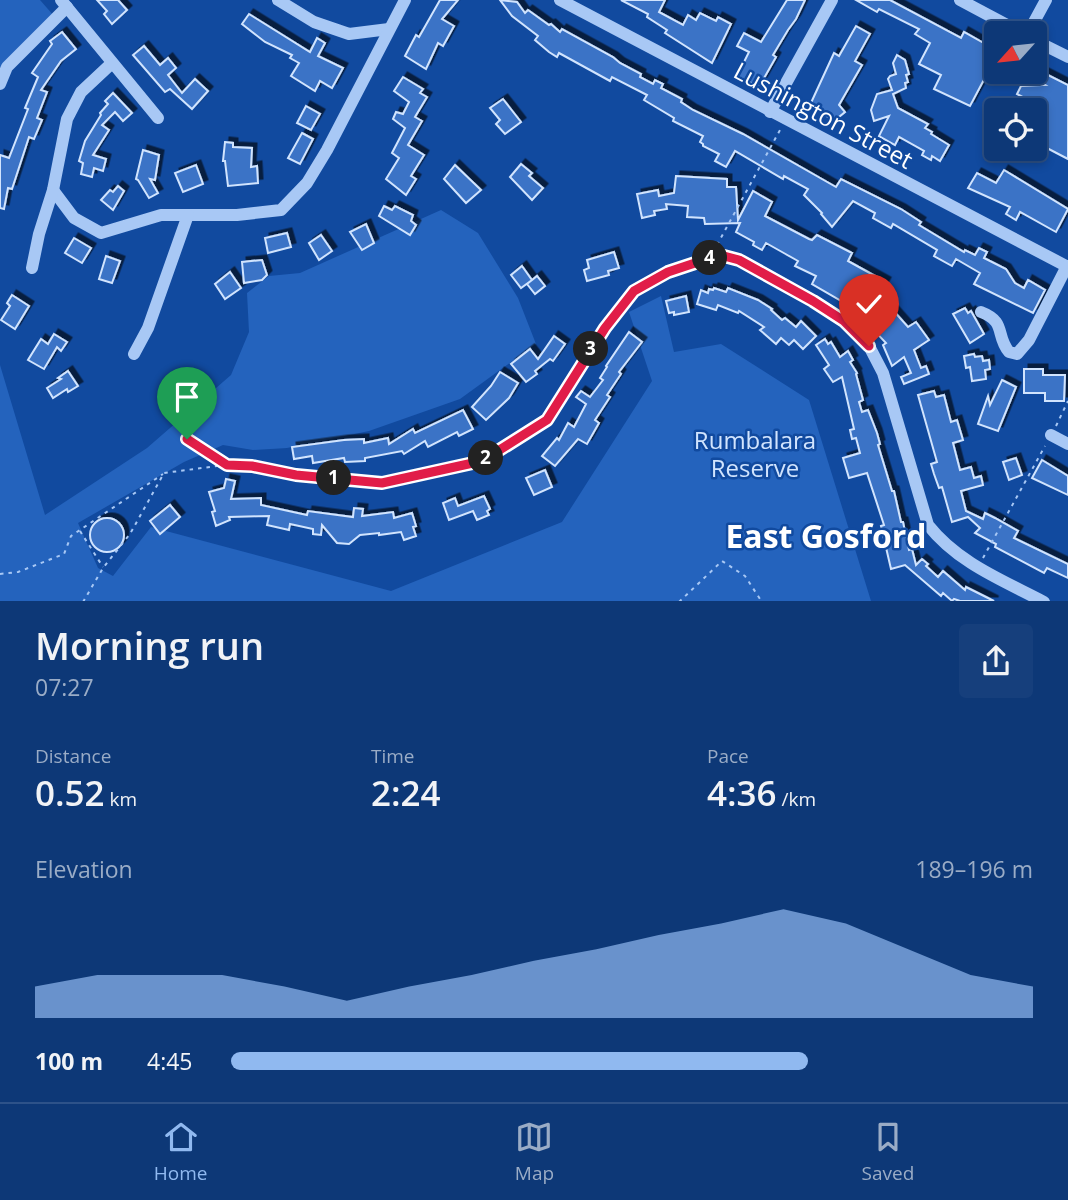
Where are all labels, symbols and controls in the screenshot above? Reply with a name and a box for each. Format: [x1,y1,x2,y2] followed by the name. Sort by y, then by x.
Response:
[984,21,1046,84] north arrow
[984,21,1047,161] map controls
[728,54,919,176] street label: Lushington Street
[984,98,1047,161] button: locate
[692,240,728,276] pin: 4
[704,244,715,270] text: 4
[839,274,899,346] pin
[850,285,888,323] icon: check
[574,332,608,366] pin: 3
[585,335,596,361] text: 3
[157,367,217,439] pin
[168,378,206,416] icon: arrive
[694,423,816,484] park label: Rumbalara Reserve
[468,440,504,476] pin: 2
[480,444,491,470] text: 2
[316,461,352,496] pin: 1
[328,464,339,490] text: 1
[725,514,927,557] district label: East Gosford
[35,619,264,671] text: Morning run
[959,624,1033,698] button: share
[35,671,94,703] text: 07:27
[35,743,111,769] text: Distance
[371,743,415,769] text: Time
[707,743,749,769] text: Pace
[35,769,105,816] text: 0.52
[371,769,441,816] text: 2:24
[707,769,777,816] text: 4:36
[105,786,137,812] text: km
[777,786,816,812] text: /km
[35,853,133,885] text: Elevation
[915,853,1033,885] text: 189–196 m
[35,1045,103,1077] text: 100 m
[147,1045,193,1077] text: 4:45
[154,1118,207,1186] tab: Home
[515,1118,554,1186] tab: Map
[862,1118,914,1186] tab: Saved

